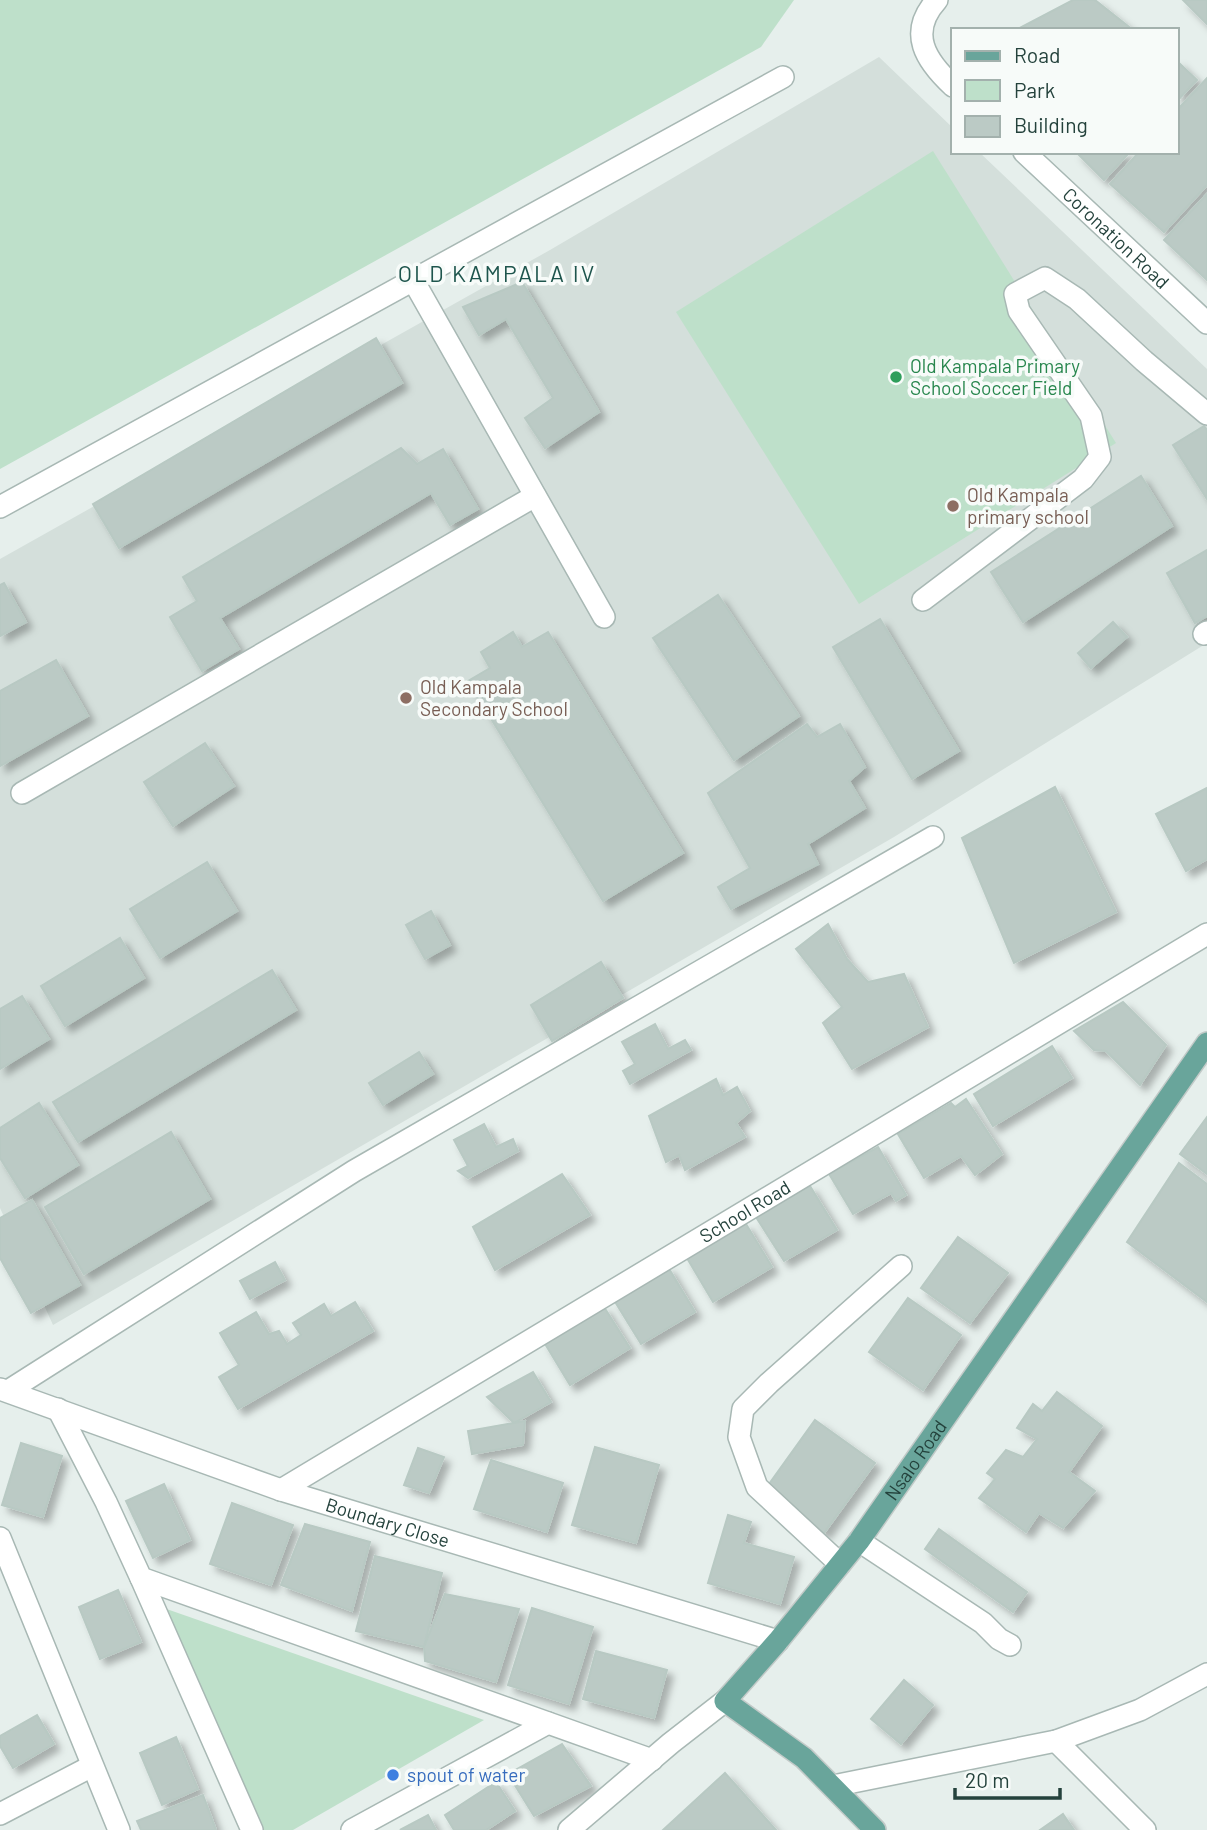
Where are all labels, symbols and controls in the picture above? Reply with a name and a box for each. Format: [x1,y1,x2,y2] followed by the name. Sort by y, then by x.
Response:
[951,28,1179,154] legend
[1014,42,1060,67] text: Road
[1014,77,1055,102] text: Park
[1014,112,1088,137] text: Building
[1058,182,1174,293] street label: Coronation Road
[398,259,596,287] district label: OLD KAMPALA IV
[910,354,1080,399] place label: Old Kampala Primary School Soccer Field
[888,369,904,385] marker: Old Kampala Primary School Soccer Field
[967,483,1089,528] place label: Old Kampala primary school
[945,498,961,514] marker: Old Kampala primary school
[420,675,568,720] place label: Old Kampala Secondary School
[398,690,414,706] marker: Old Kampala Secondary School
[695,1175,794,1247] street label: School Road
[879,1415,951,1504] street label: Nsalo Road
[323,1492,452,1552] street label: Boundary Close
[955,1756,1060,1800] scale bar
[407,1763,525,1786] place label: spout of water
[385,1767,401,1783] marker: spout of water
[965,1767,1010,1792] text: 20 m

